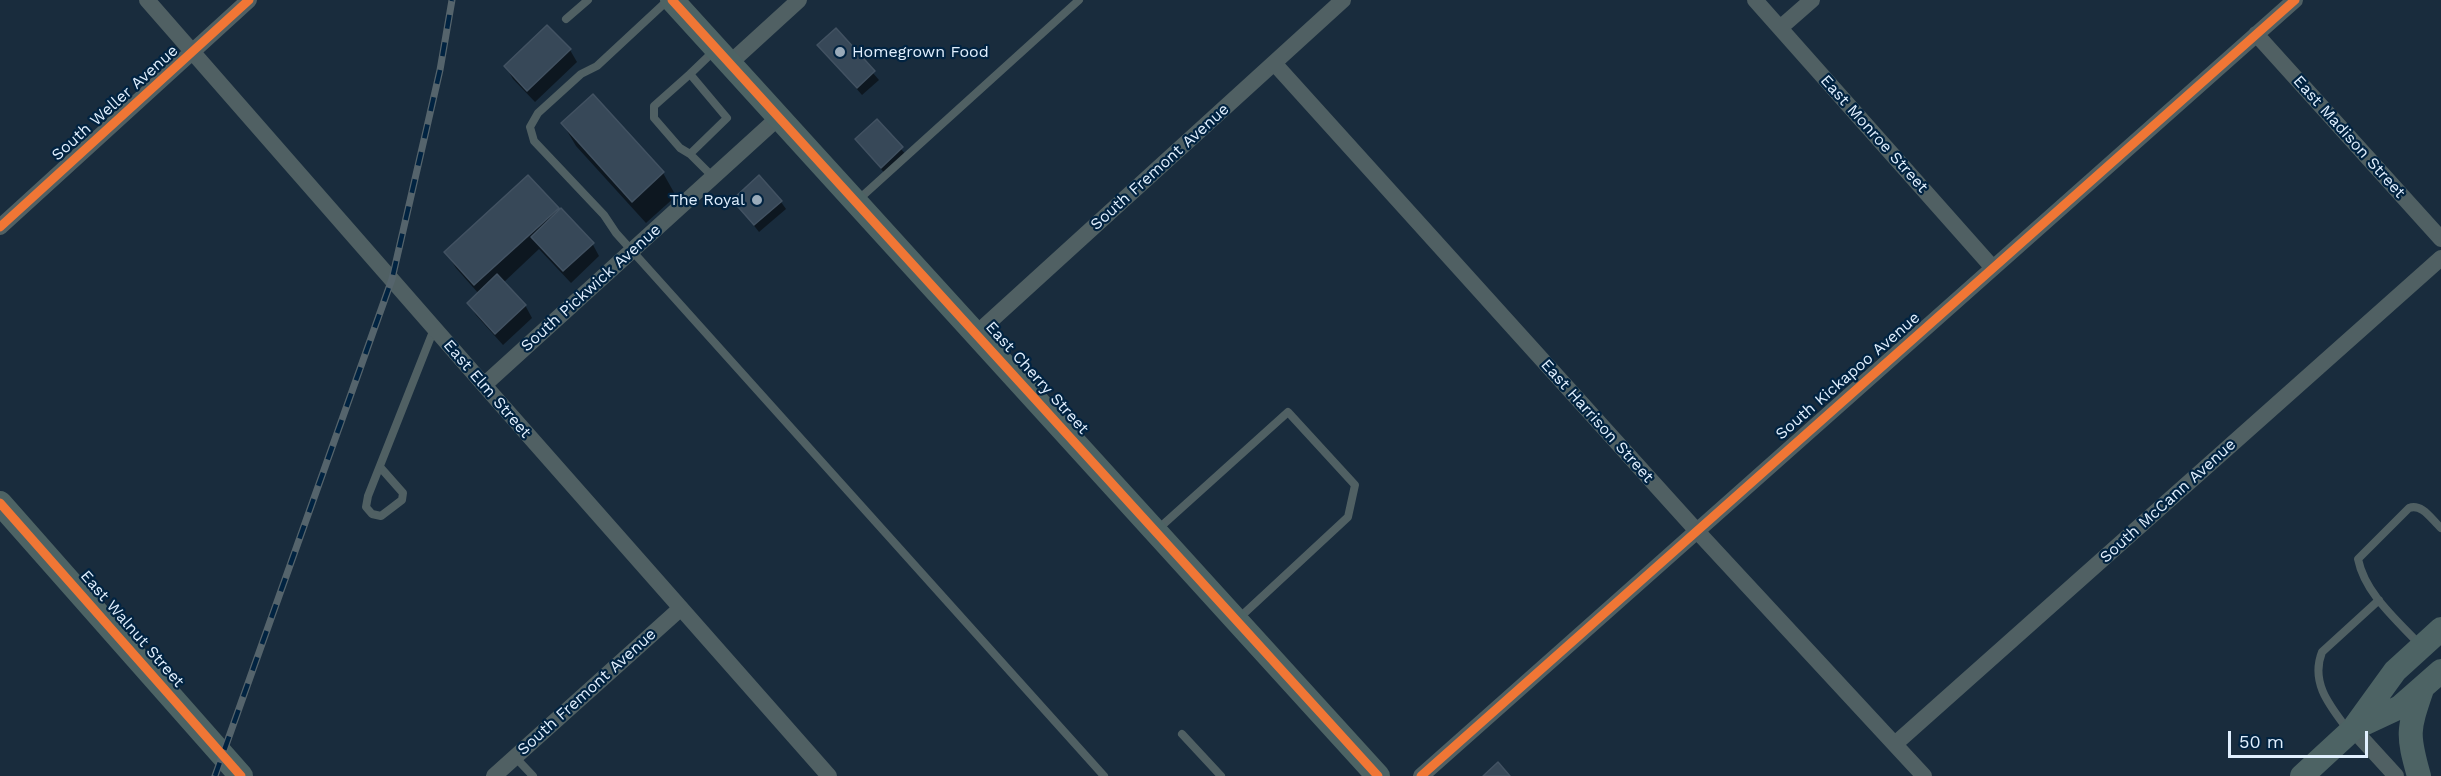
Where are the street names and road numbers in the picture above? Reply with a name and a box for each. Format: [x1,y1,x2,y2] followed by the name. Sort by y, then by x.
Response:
[48,41,182,165] street label: South Weller Avenue
[1816,71,1932,197] street label: East Monroe Street
[2289,72,2409,202] street label: East Madison Street
[1087,100,1233,234] street label: South Fremont Avenue
[517,220,665,356] street label: South Pickwick Avenue
[1772,308,1924,444] street label: South Kickapoo Avenue
[981,318,1093,438] street label: East Cherry Street
[439,336,535,442] street label: East Elm Street
[1537,355,1657,487] street label: East Harrison Street
[2096,435,2240,567] street label: South McCann Avenue
[76,567,188,691] street label: East Walnut Street
[514,625,660,759] street label: South Fremont Avenue

